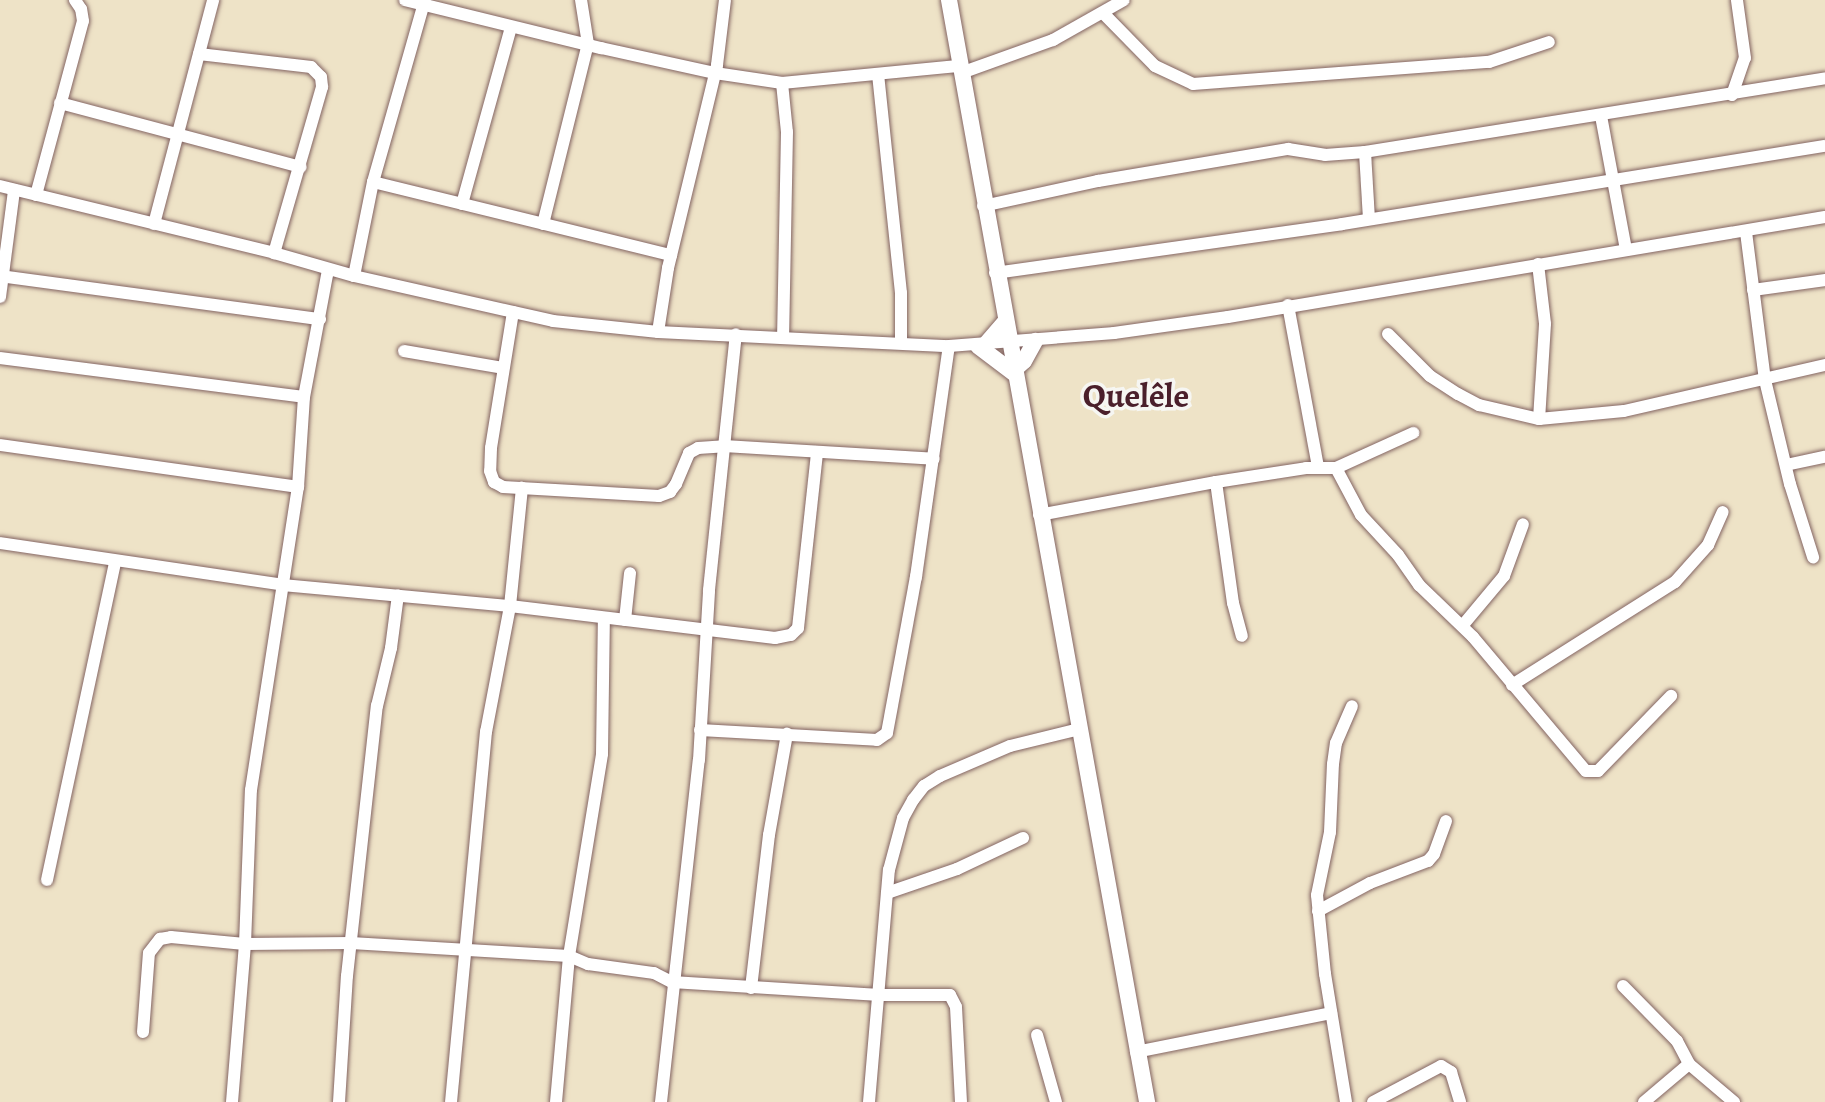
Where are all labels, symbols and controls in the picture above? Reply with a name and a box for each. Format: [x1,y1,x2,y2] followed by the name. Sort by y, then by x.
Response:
[1083,376,1189,416] district label: Quelêle

